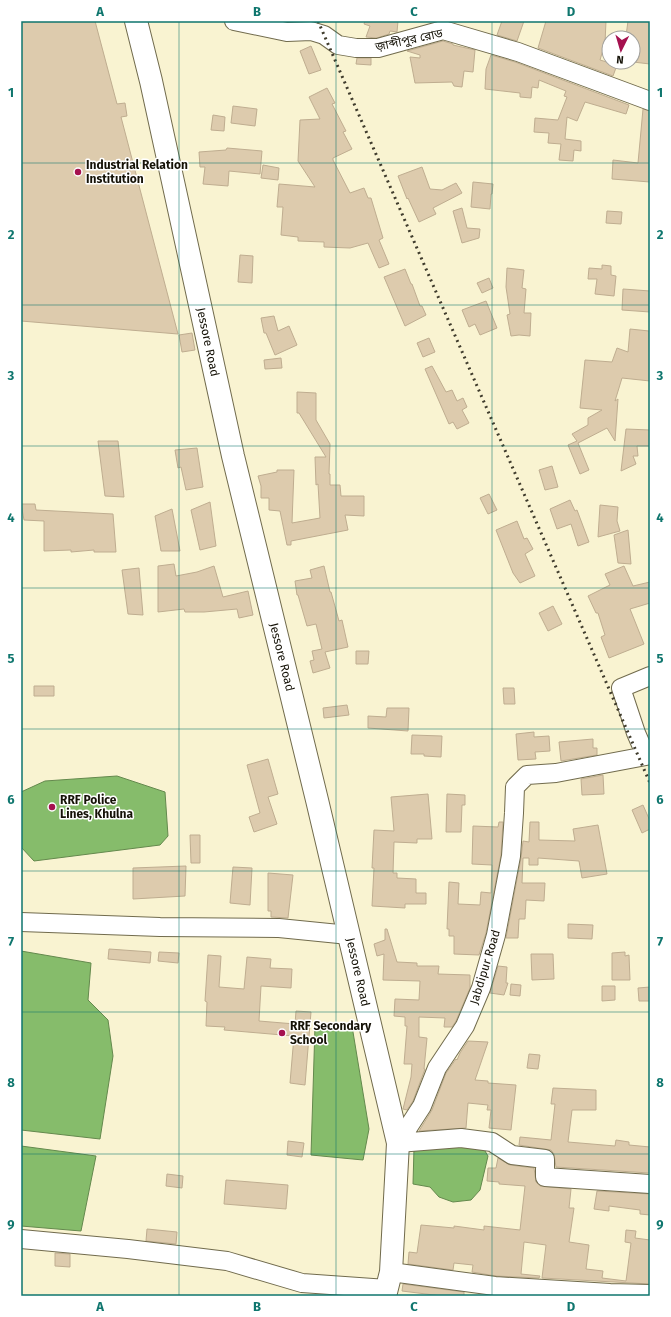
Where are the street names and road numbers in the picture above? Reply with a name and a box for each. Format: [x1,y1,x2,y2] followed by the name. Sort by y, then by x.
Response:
[373,25,445,55] street label: জ়াব্দীপুর রোড
[194,306,222,378] street label: Jessore Road
[267,621,297,693] street label: Jessore Road
[467,928,503,1006] street label: Jabdipur Road
[343,936,373,1008] street label: Jessore Road

